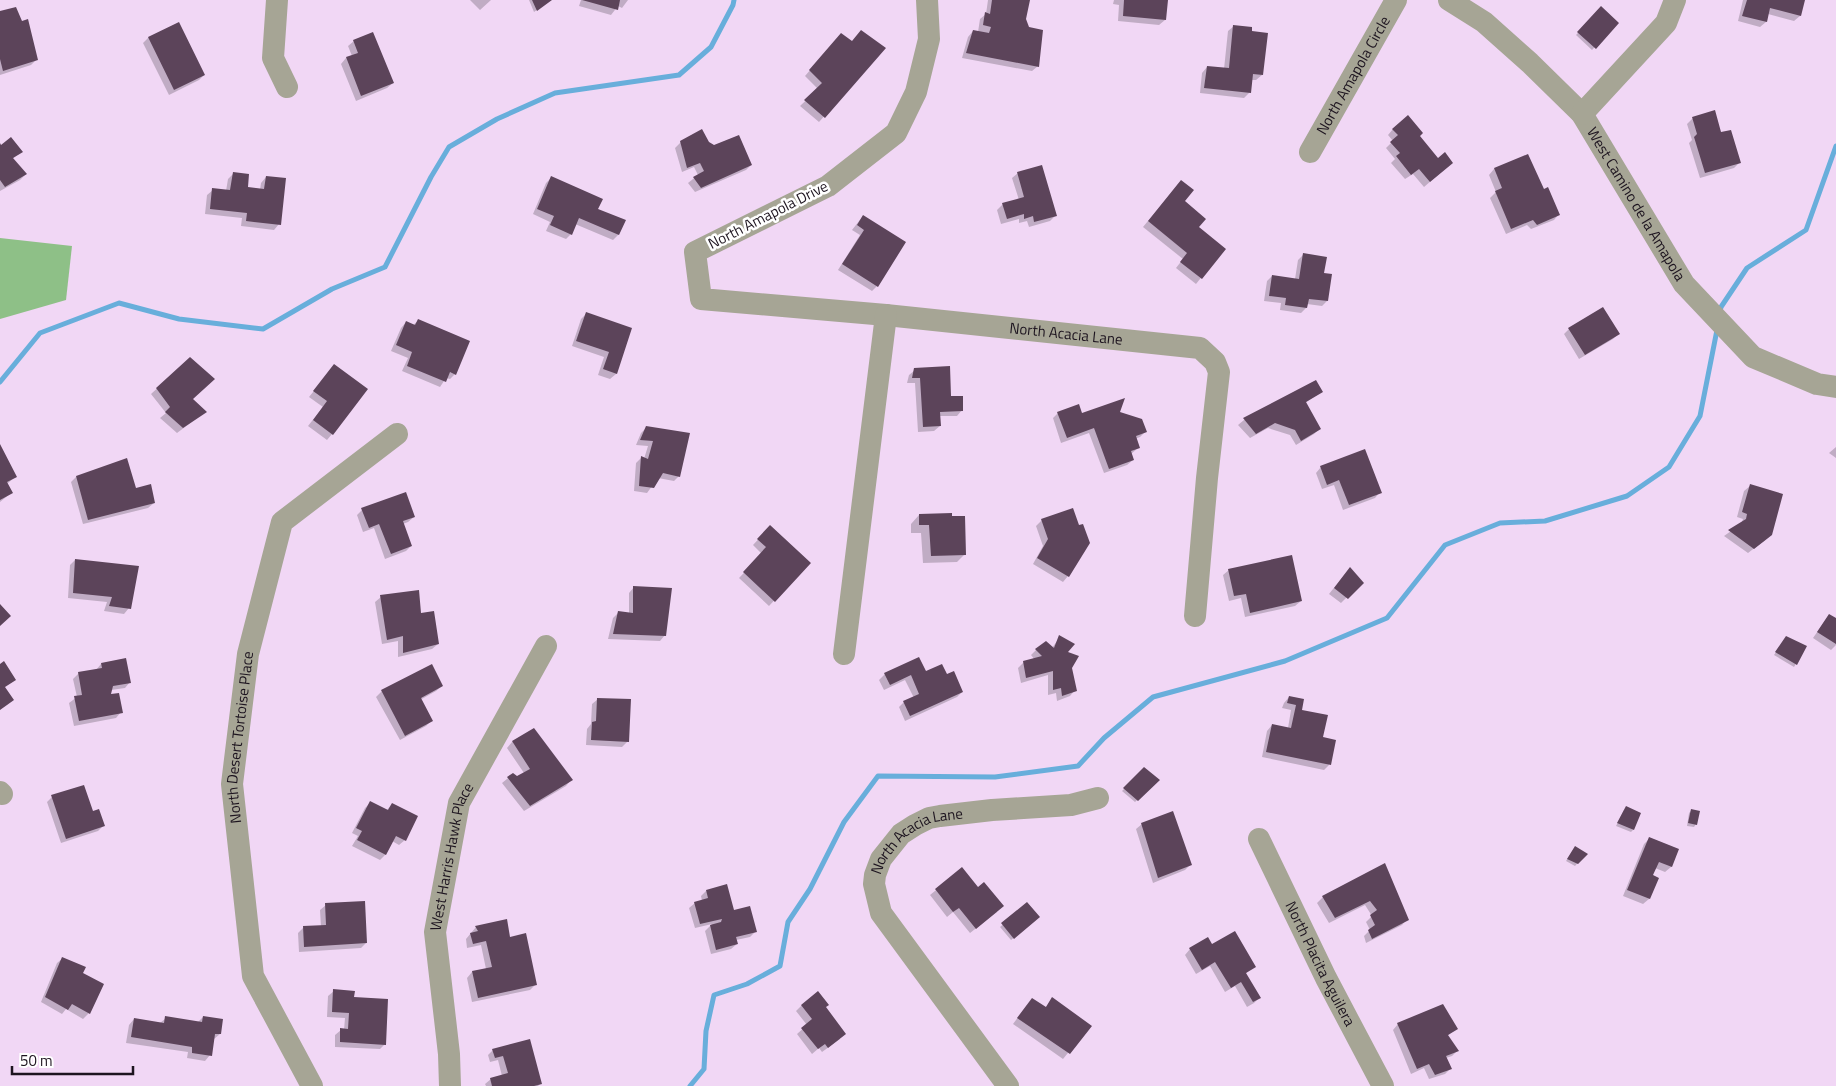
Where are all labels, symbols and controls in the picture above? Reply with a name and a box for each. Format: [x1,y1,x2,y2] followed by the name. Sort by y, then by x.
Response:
[1310,12,1396,139] street label: North Amapola Circle
[1581,123,1692,286] street label: West Camino de la Amapola
[704,174,832,255] street label: North Amapola Drive
[1008,316,1124,351] street label: North Acacia Lane
[220,650,259,825] street label: North Desert Tortoise Place
[423,778,479,933] street label: West Harris Hawk Place
[864,801,964,877] street label: North Acacia Lane
[1280,897,1362,1031] street label: North Placita Aguilera
[12,1044,134,1076] scale bar
[20,1049,53,1072] text: 50 m

